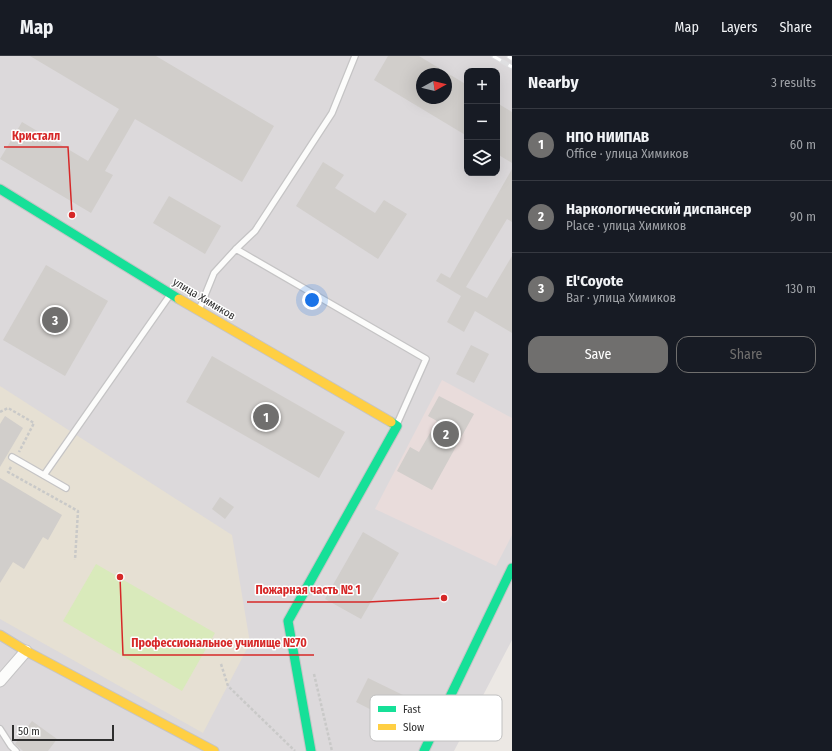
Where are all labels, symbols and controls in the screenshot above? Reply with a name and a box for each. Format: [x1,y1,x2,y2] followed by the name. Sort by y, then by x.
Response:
[20,16,53,39] text: Map
[675,19,699,36] text: Map
[721,19,757,36] text: Layers
[779,19,812,36] text: Share
[416,68,452,104] north arrow
[464,68,500,176] map controls
[464,68,500,104] button: +
[528,72,579,93] text: Nearby
[771,75,816,90] text: 3 results
[464,104,500,140] button: −
[4,123,68,147] callout: Кристалл
[566,128,649,146] text: НПО НИИПАВ
[12,129,60,143] text: Кристалл
[538,137,544,152] text: 1
[790,137,816,152] text: 60 m
[464,140,500,176] button: layers
[566,146,689,161] text: Office · улица Химиков
[566,200,751,218] text: Наркологический диспансер
[538,209,544,224] text: 2
[790,209,816,224] text: 90 m
[566,218,686,233] text: Place · улица Химиков
[566,272,623,290] text: El'Coyote
[170,275,238,323] street label: улица Химиков
[538,281,544,296] text: 3
[785,281,816,296] text: 130 m
[302,290,322,310] your location
[566,290,676,305] text: Bar · улица Химиков
[42,305,68,335] pin: 3
[528,336,668,373] button: Save
[676,336,816,373] button: Share
[253,402,279,432] pin: 1
[433,419,459,449] pin: 2
[247,578,368,602] callout: Пожарная часть № 1
[255,583,361,597] text: Пожарная часть № 1
[123,631,314,655] callout: Профессиональное училище №70
[131,636,307,650] text: Профессиональное училище №70
[370,695,502,741] legend
[403,703,421,716] text: Fast
[403,721,424,734] text: Slow
[12,723,114,742] scale bar
[18,725,40,738] text: 50 m

